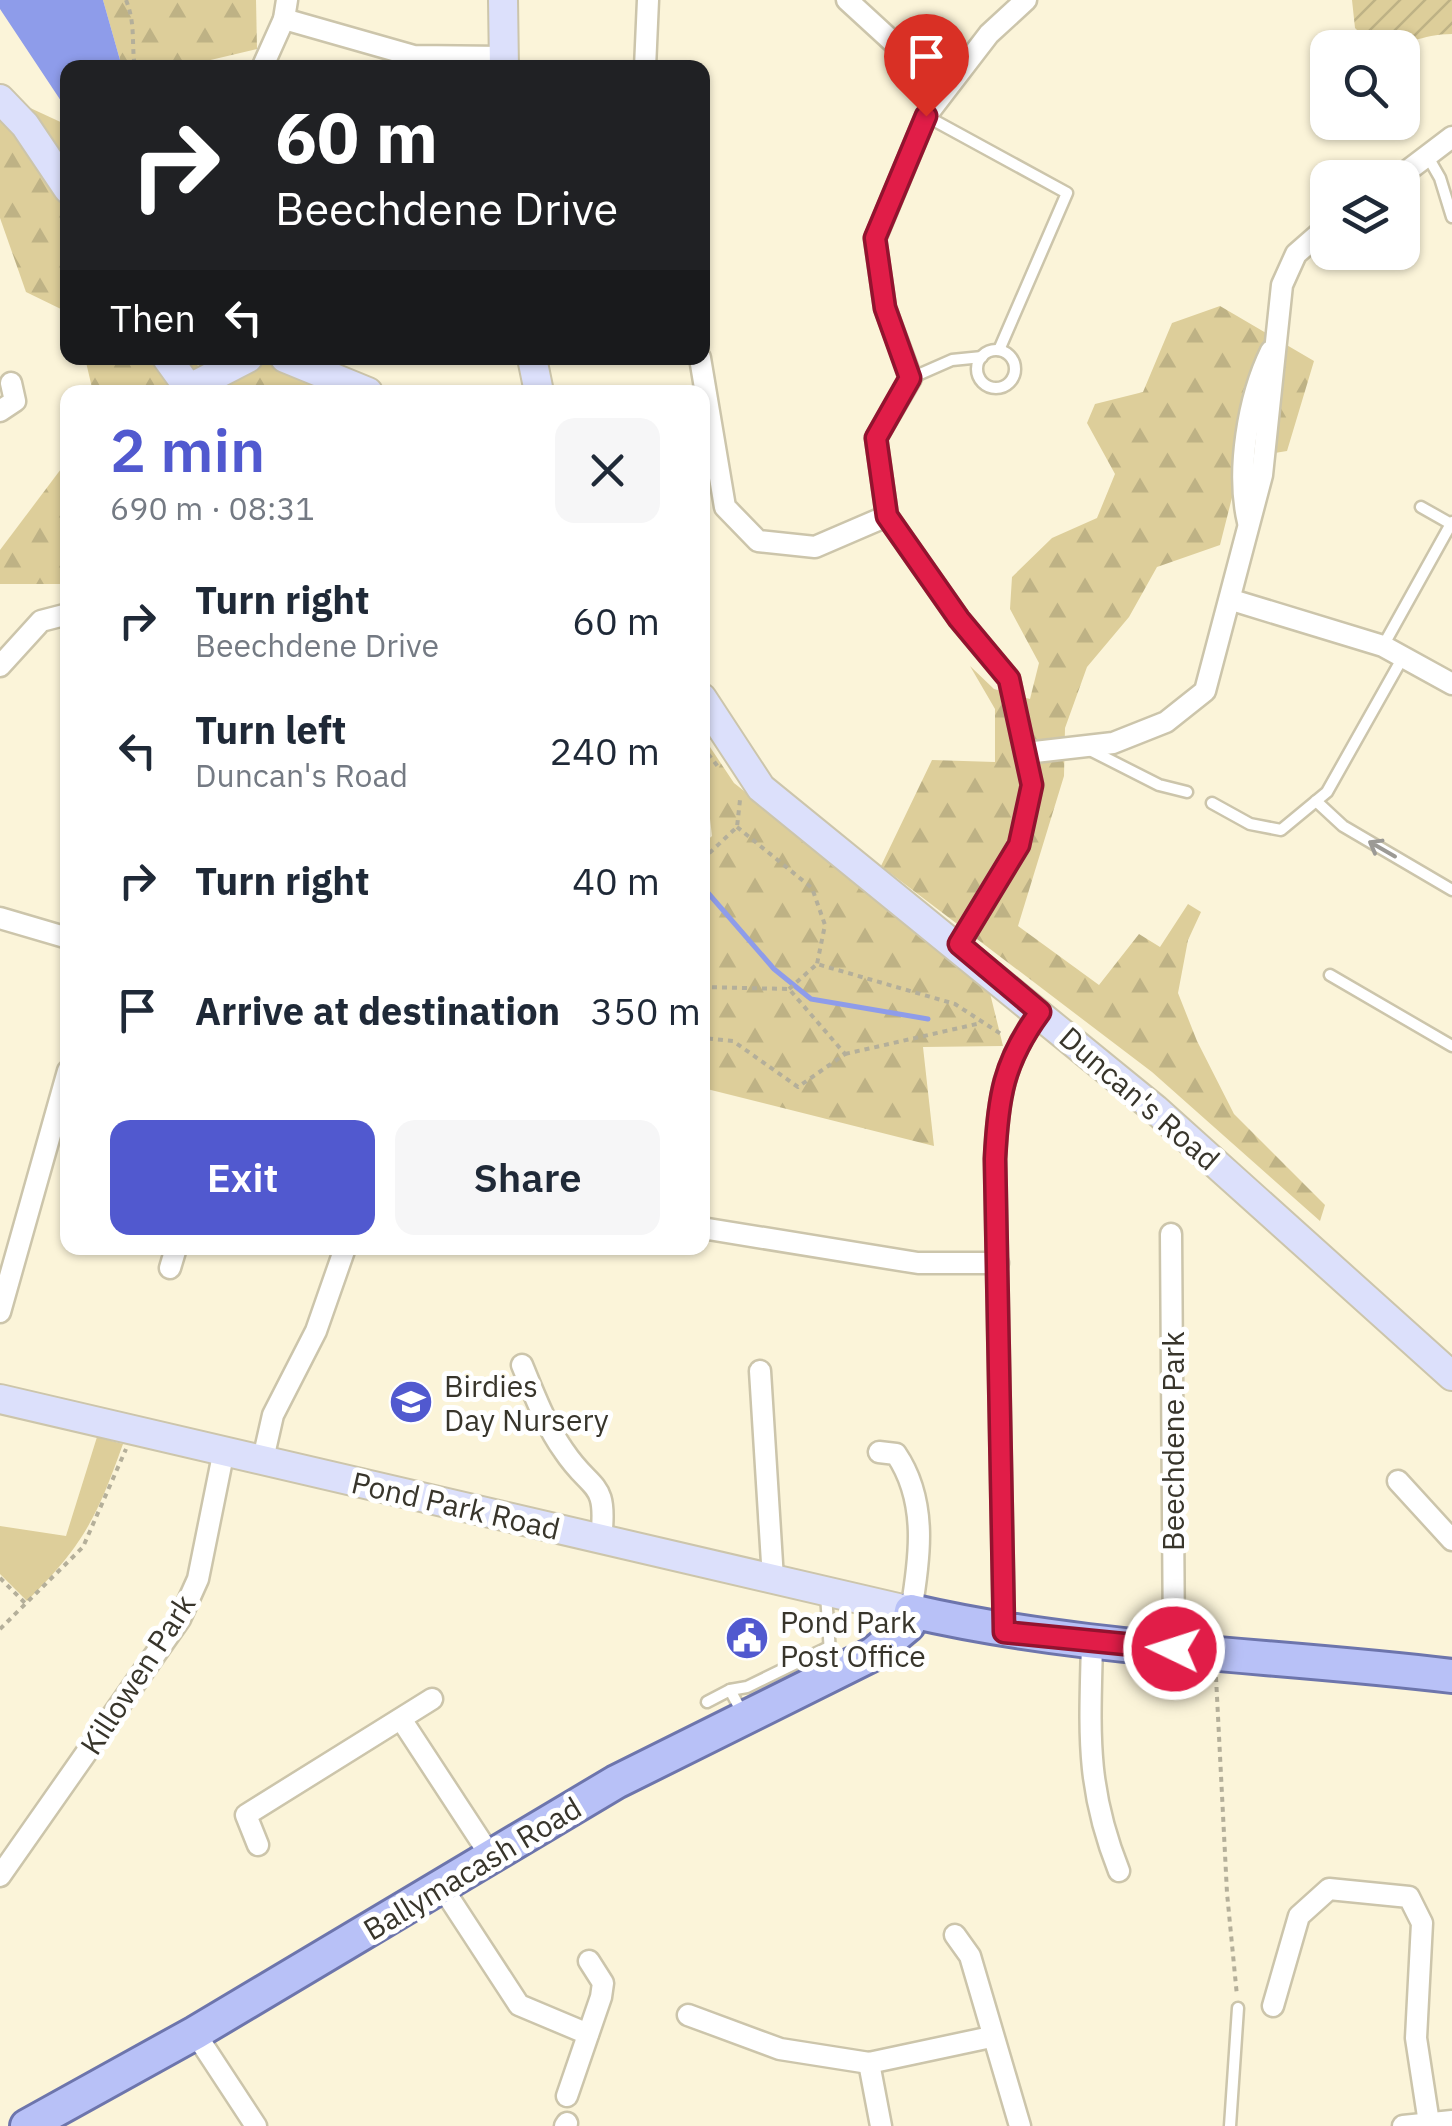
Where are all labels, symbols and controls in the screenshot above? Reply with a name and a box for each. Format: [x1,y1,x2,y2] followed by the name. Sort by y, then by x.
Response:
[884,14,969,117] pin
[899,29,954,84] icon: arrive
[1310,30,1420,270] map controls
[1310,30,1420,140] button: search
[275,91,438,182] text: 60 m
[110,100,240,230] icon: right
[1310,160,1420,270] button: layers
[275,179,618,237] text: Beechdene Drive
[216,290,271,345] icon: left
[110,293,196,342] text: Then
[110,410,265,489] text: 2 min
[555,418,660,523] button: close
[110,487,315,529] text: 690 m · 08:31
[195,575,370,624] text: Turn right
[110,593,165,648] icon: right
[572,596,660,645] text: 60 m
[195,624,439,666] text: Beechdene Drive
[195,705,346,754] text: Turn left
[110,723,165,778] icon: left
[549,726,660,775] text: 240 m
[195,754,408,796] text: Duncan's Road
[1368,839,1396,859] one-way arrow
[110,853,165,908] icon: right
[195,856,370,905] text: Turn right
[572,856,660,905] text: 40 m
[110,983,165,1038] icon: arrive
[195,986,560,1035] text: Arrive at destination
[590,986,701,1035] text: 350 m
[1052,1018,1228,1178] street label: Duncan's Road
[110,1120,375,1235] button: Exit
[395,1120,660,1235] button: Share
[1153,1331,1192,1551] street label: Beechdene Park
[444,1366,609,1439] place label: Birdies Day Nursery
[388,1379,434,1425] school or university icon: Birdies Day Nursery
[348,1462,564,1548] street label: Pond Park Road
[71,1586,203,1762] street label: Killowen Park
[1122,1597,1226,1701] position arrow
[780,1602,926,1675] place label: Pond Park Post Office
[724,1615,770,1661] public building icon: Pond Park Post Office
[356,1788,588,1948] street label: Ballymacash Road

